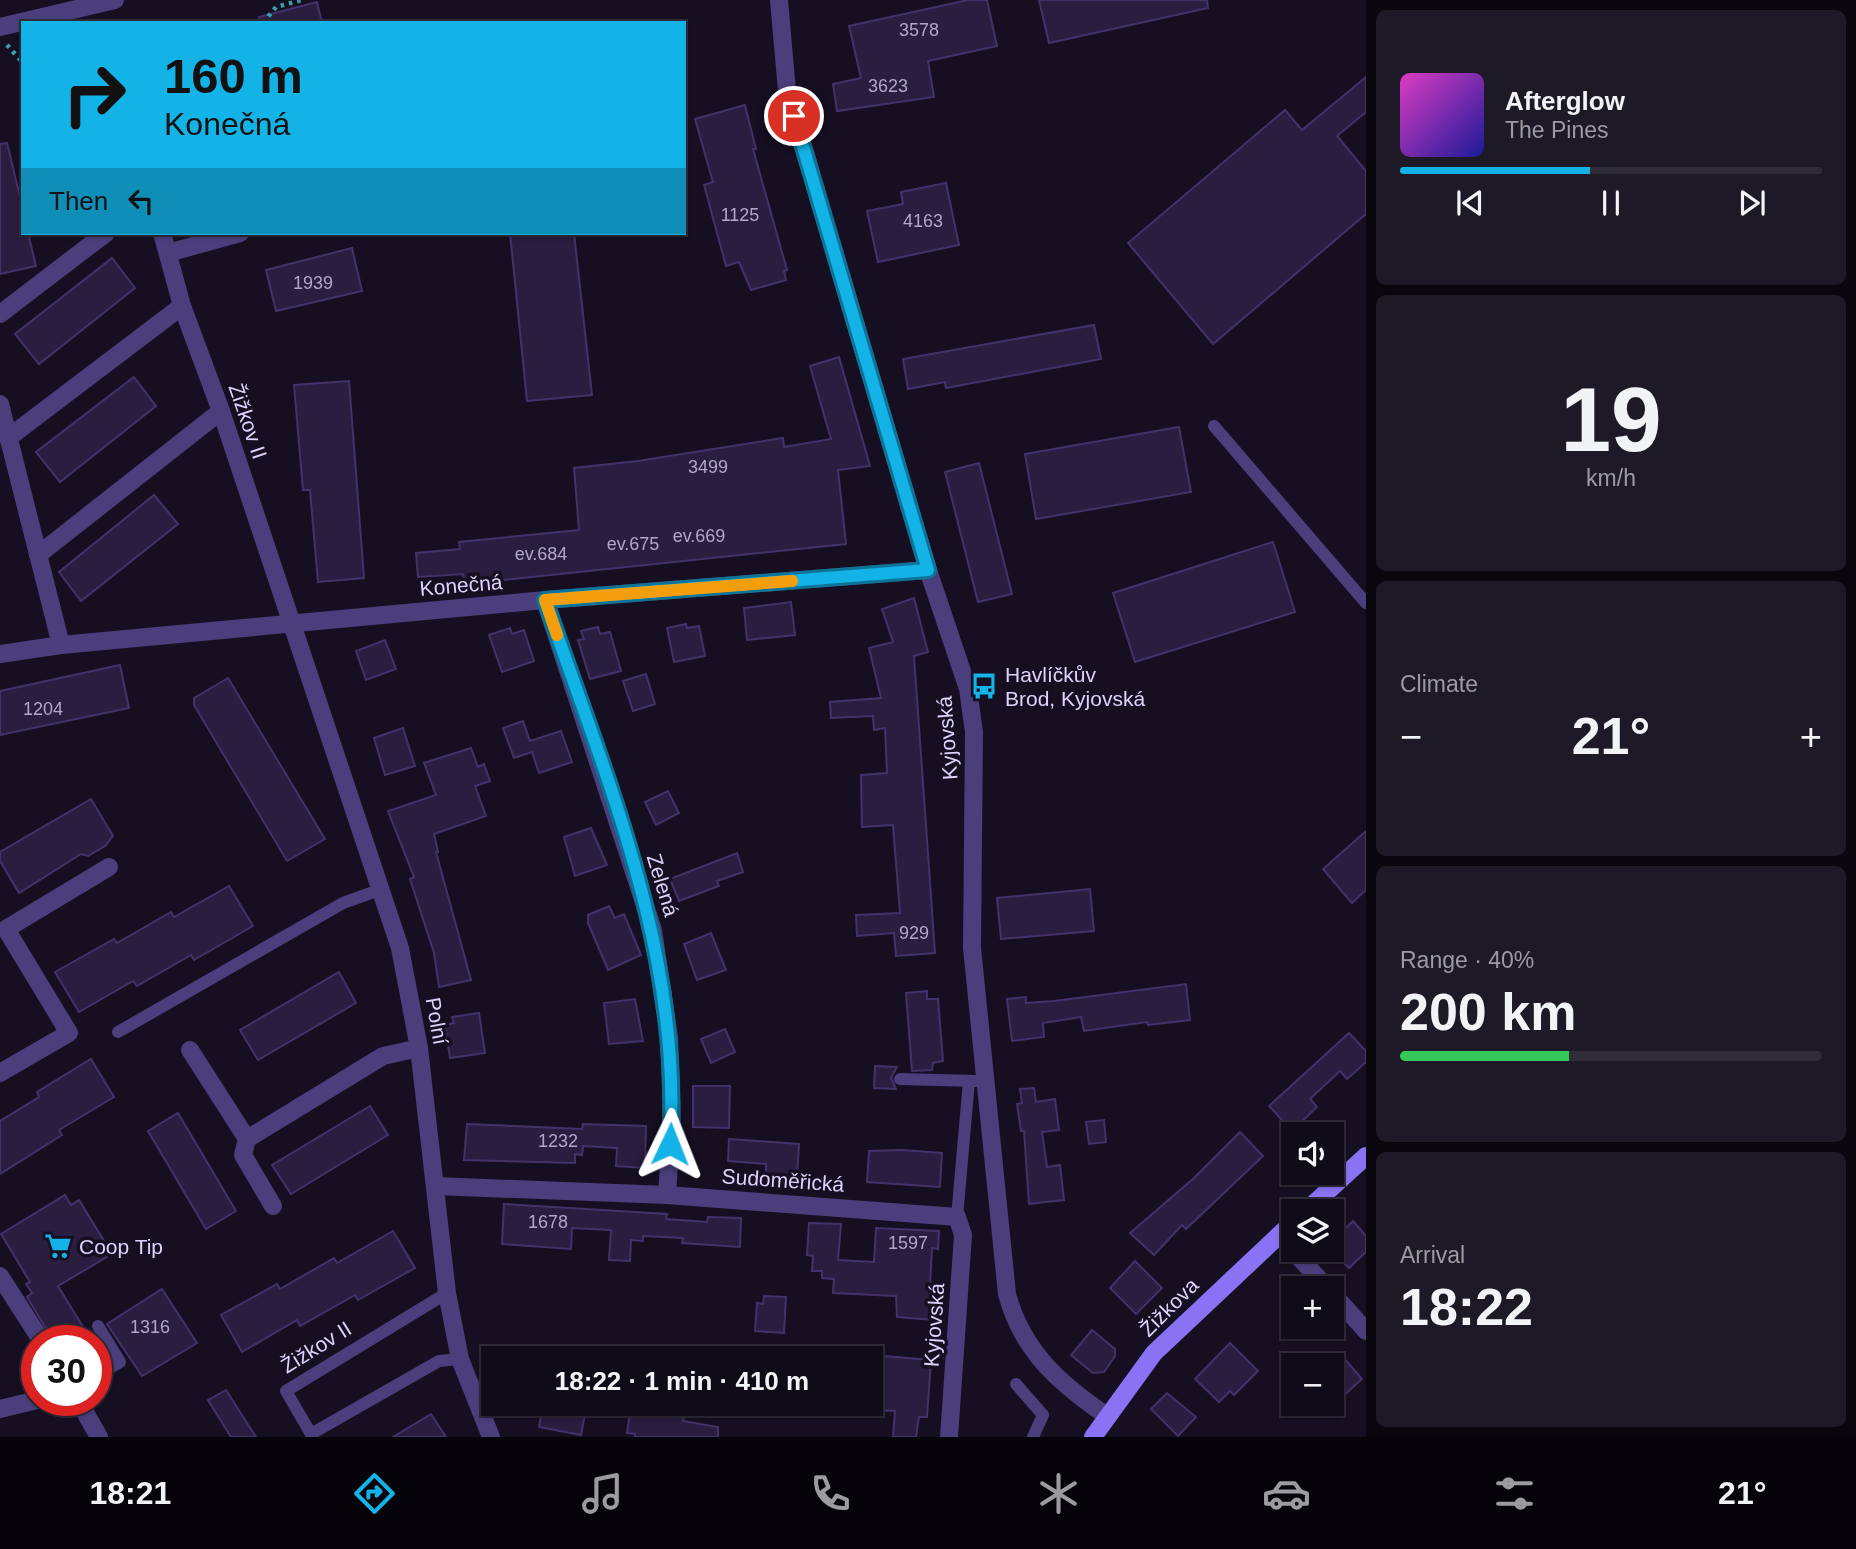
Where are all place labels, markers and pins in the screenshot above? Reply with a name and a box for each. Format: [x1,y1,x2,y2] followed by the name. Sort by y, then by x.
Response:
[764,86,824,146] pin
[1005,663,1145,710] place label: Havlíčkův Brod, Kyjovská
[969,671,999,701] bus stop icon: Havlíčkův Brod, Kyjovská
[43,1231,73,1261] supermarket icon: Coop Tip
[79,1235,163,1258] place label: Coop Tip

